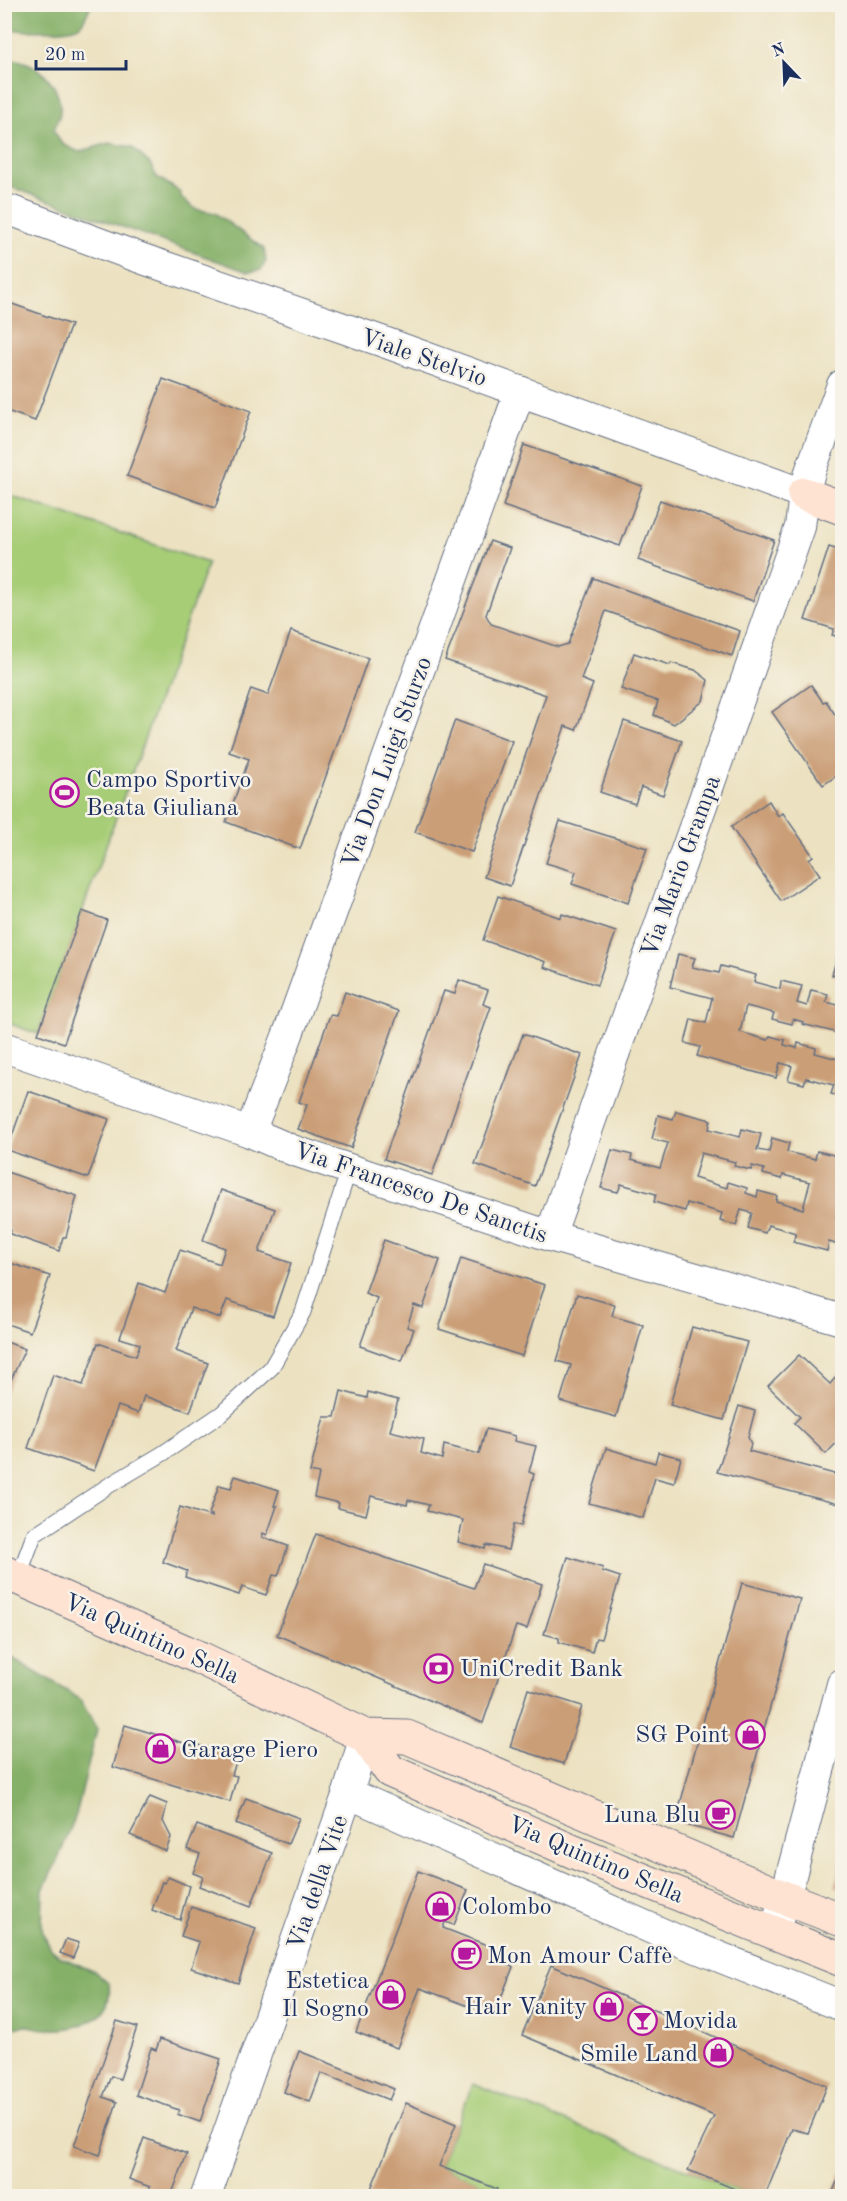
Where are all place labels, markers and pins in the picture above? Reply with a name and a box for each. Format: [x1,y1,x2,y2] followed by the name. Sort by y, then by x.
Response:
[86,769,251,821] place label: Campo Sportivo Beata Giuliana
[49,777,81,809] sports icon: Campo Sportivo Beata Giuliana
[423,1652,455,1684] bank icon: UniCredit Bank
[460,1658,623,1682] place label: UniCredit Bank
[734,1718,766,1750] shop icon: SG Point
[635,1724,729,1748] place label: SG Point
[144,1733,176,1765] shop icon: Garage Piero
[181,1739,318,1763] place label: Garage Piero
[705,1798,737,1830] cafe icon: Luna Blu
[604,1804,700,1828] place label: Luna Blu
[425,1890,457,1922] shop icon: Colombo
[462,1896,552,1920] place label: Colombo
[450,1939,482,1971] cafe icon: Mon Amour Caffè
[487,1945,672,1969] place label: Mon Amour Caffè
[282,1970,369,2022] place label: Estetica Il Sogno
[374,1978,406,2010] shop icon: Estetica Il Sogno
[592,1990,624,2022] shop icon: Hair Vanity
[464,1996,587,2020] place label: Hair Vanity
[626,2004,658,2036] bar icon: Movida
[663,2010,738,2034] place label: Movida
[703,2037,735,2069] shop icon: Smile Land
[580,2043,698,2067] place label: Smile Land

